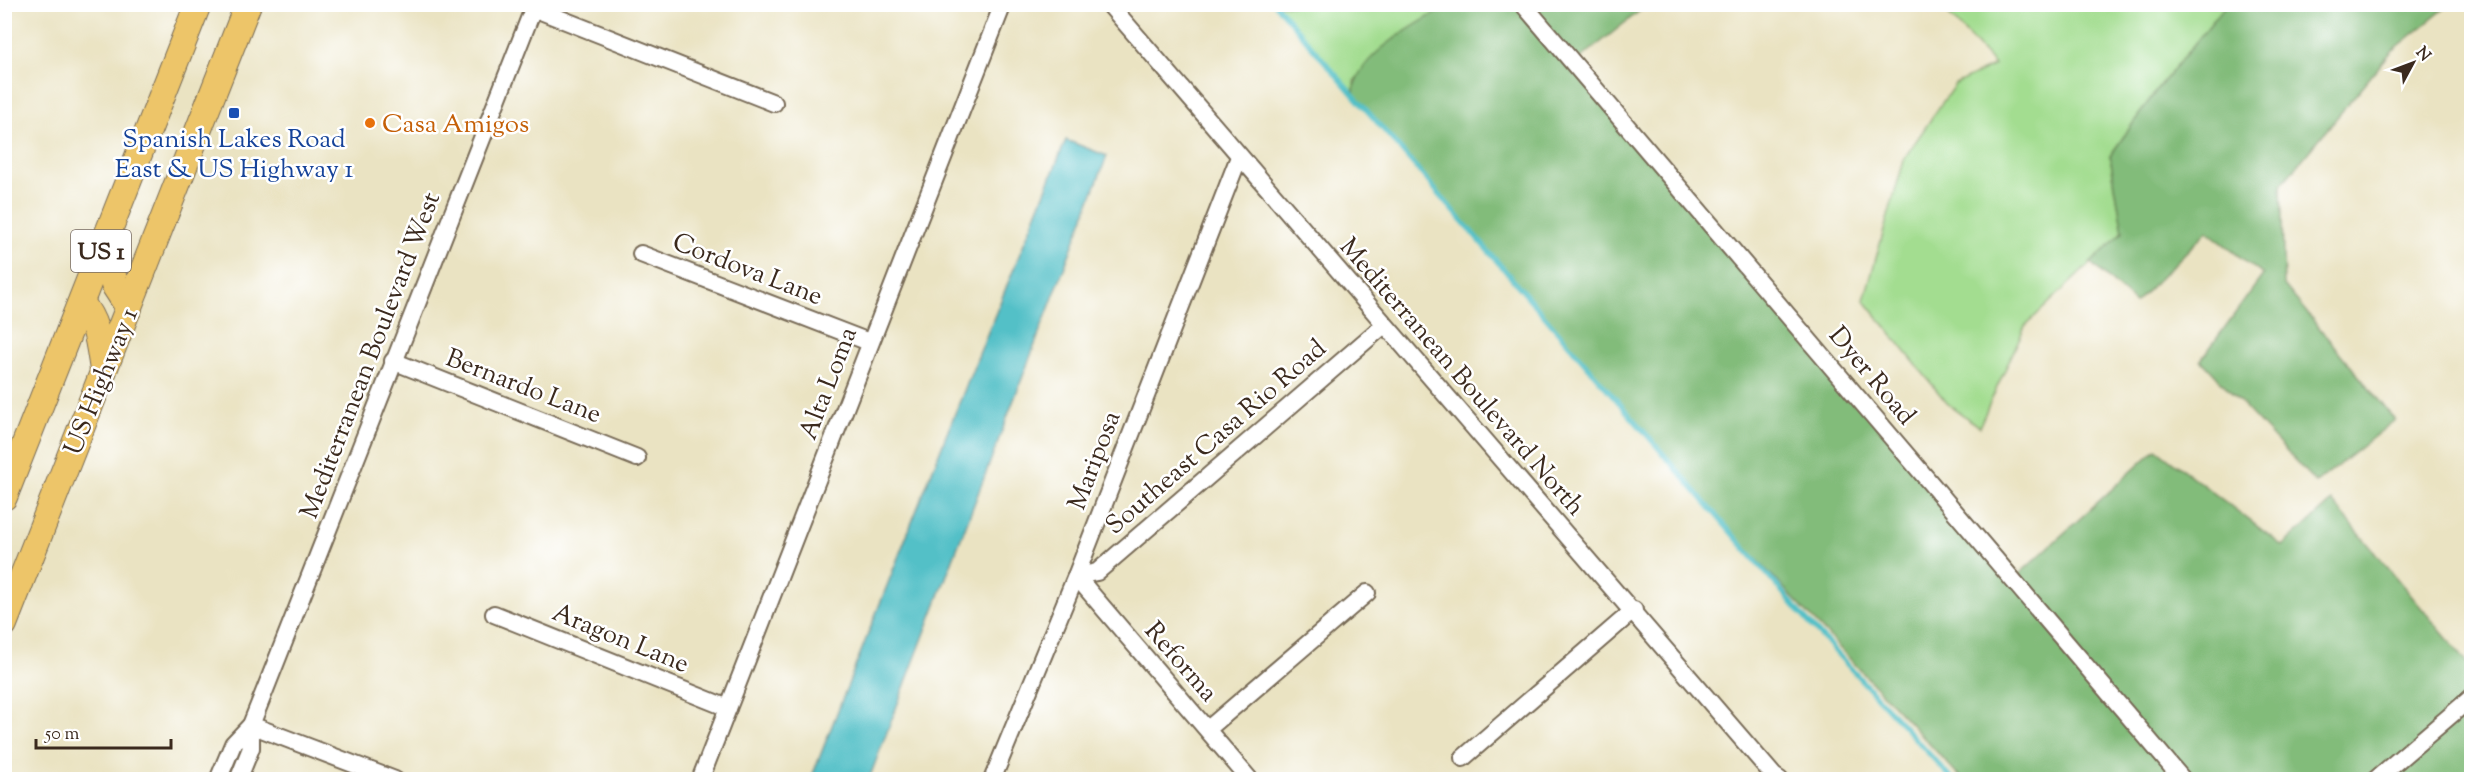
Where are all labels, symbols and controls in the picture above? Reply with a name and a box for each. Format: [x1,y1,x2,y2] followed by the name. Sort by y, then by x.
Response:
[2383,33,2443,93] north arrow
[2410,42,2435,67] text: N
[227,106,241,120] marker: Spanish Lakes Road East & US Highway 1
[382,107,529,144] place label: Casa Amigos
[363,116,377,130] marker: Casa Amigos
[115,122,353,189] place label: Spanish Lakes Road East & US Highway 1
[292,187,451,525] street label: Mediterranean Boulevard West
[667,225,828,316] street label: Cordova Lane
[71,230,131,272] road number: US 1
[1330,230,1593,525] street label: Mediterranean Boulevard North
[56,302,149,461] street label: US Highway 1
[1819,319,1924,434] street label: Dyer Road
[791,322,868,446] street label: Alta Loma
[1098,331,1335,544] street label: Southeast Casa Rio Road
[440,341,606,434] street label: Bernardo Lane
[1060,406,1131,516] street label: Mariposa
[546,595,694,684] street label: Aragon Lane
[1135,614,1226,711] street label: Reforma
[36,712,171,750] scale bar
[44,722,80,748] text: 50 m

